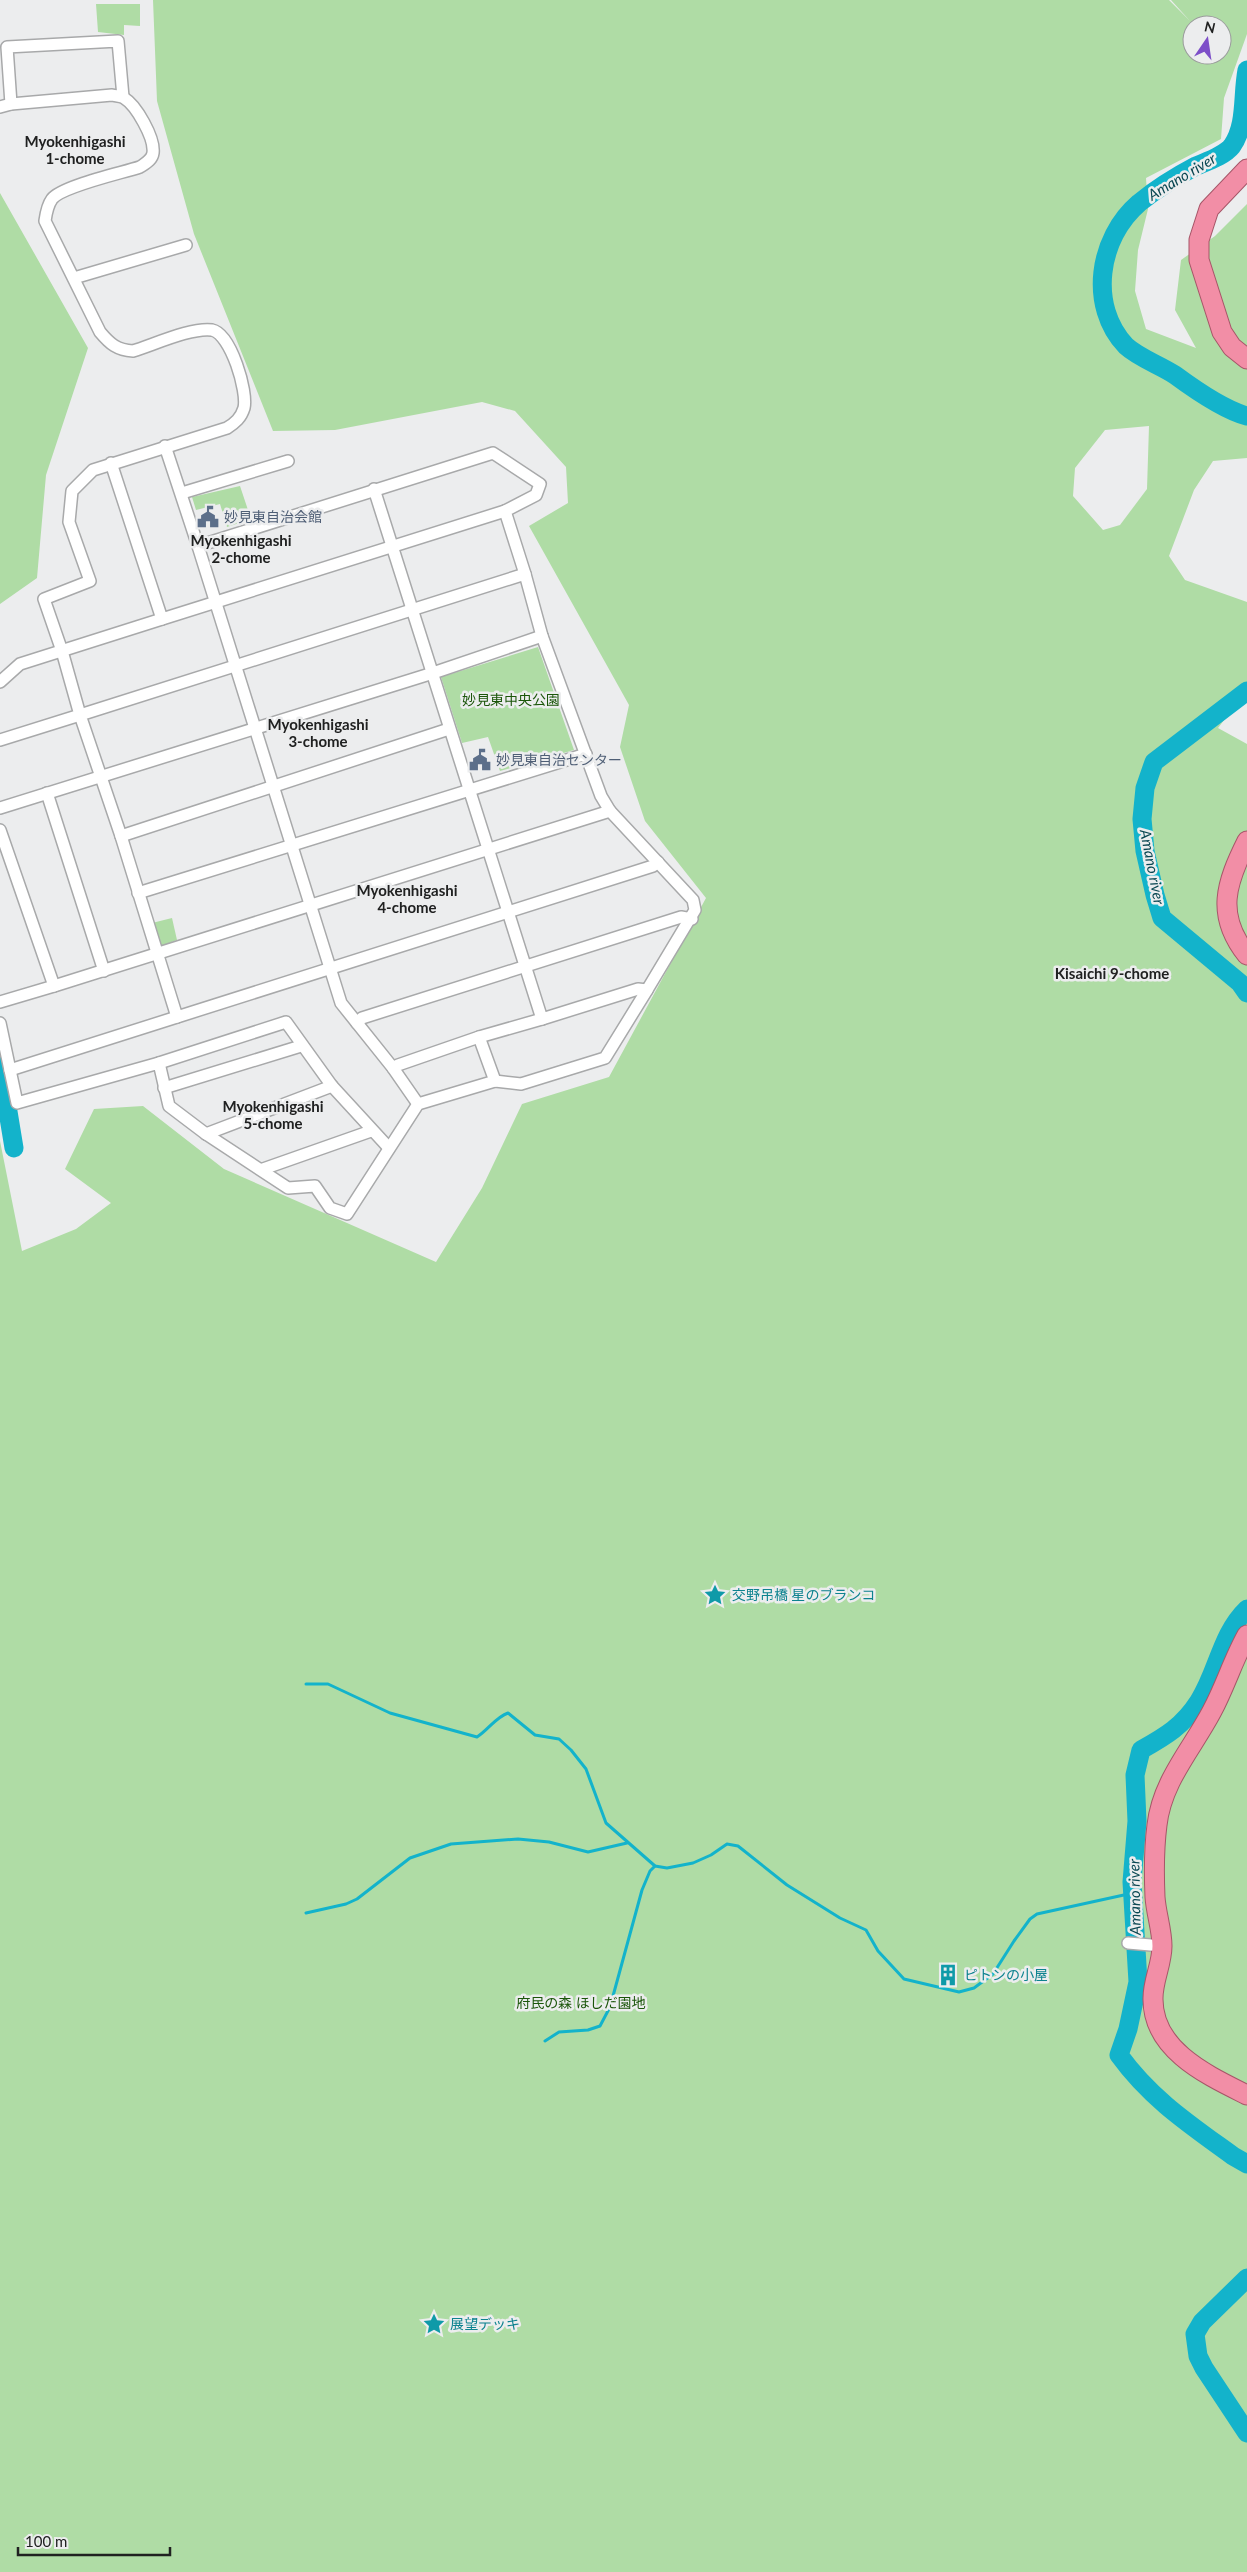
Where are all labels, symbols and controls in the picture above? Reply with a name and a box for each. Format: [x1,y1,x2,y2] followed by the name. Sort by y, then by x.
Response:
[1182,15,1232,65] north arrow
[1203,17,1217,36] text: N
[24,132,126,167] district label: Myokenhigashi 1-chome
[1143,148,1219,204] water label: Amano river
[195,504,221,530] public building icon: 妙見東自治会館
[224,508,322,525] place label: 妙見東自治会館
[190,531,292,566] district label: Myokenhigashi 2-chome
[462,691,560,708] park label: 妙見東中央公園
[267,715,369,750] district label: Myokenhigashi 3-chome
[467,747,493,773] public building icon: 妙見東自治センター
[496,751,622,768] place label: 妙見東自治センター
[1137,827,1169,907] water label: Amano river
[356,881,458,916] district label: Myokenhigashi 4-chome
[1055,964,1169,982] district label: Kisaichi 9-chome
[222,1097,324,1132] district label: Myokenhigashi 5-chome
[702,1582,728,1608] place icon: 交野吊橋 星のブランコ
[732,1586,876,1603] place label: 交野吊橋 星のブランコ
[1124,1858,1144,1936] water label: Amano river
[935,1962,961,1988] building icon: ピトンの小屋
[964,1966,1048,1983] place label: ピトンの小屋
[516,1994,646,2011] park label: 府民の森 ほしだ園地
[421,2311,447,2337] place icon: 展望デッキ
[450,2315,520,2332] place label: 展望デッキ
[18,2524,170,2556] scale bar
[25,2532,67,2550] text: 100 m

